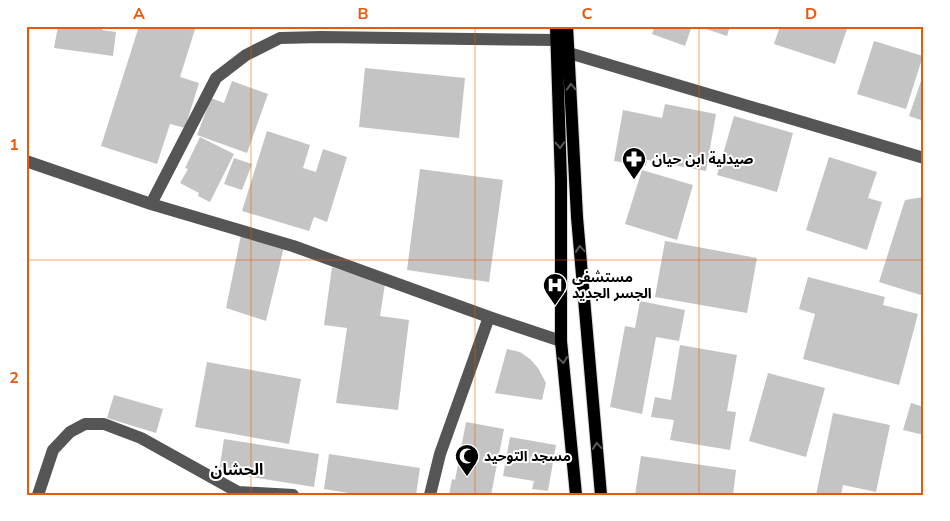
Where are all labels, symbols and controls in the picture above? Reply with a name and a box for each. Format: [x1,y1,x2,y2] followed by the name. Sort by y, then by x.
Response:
[133,3,145,25] text: A
[357,3,369,25] text: B
[582,3,593,25] text: C
[805,3,817,25] text: D
[565,83,576,91] one-way arrow
[9,134,19,156] text: 1
[555,141,566,149] one-way arrow
[621,146,647,180] pharmacy icon: صيدلية ابن حيان
[652,150,754,169] place label: صيدلية ابن حيان
[575,245,586,253] one-way arrow
[572,268,652,303] place label: مستشفى الجسر الجديد
[542,272,568,306] hospital icon: مستشفى الجسر الجديد
[557,356,568,364] one-way arrow
[9,367,19,389] text: 2
[592,442,603,450] one-way arrow
[454,443,480,477] mosque icon: مسجد التوحيد
[484,447,571,466] place label: مسجد التوحيد
[211,459,263,481] district label: الحشان

